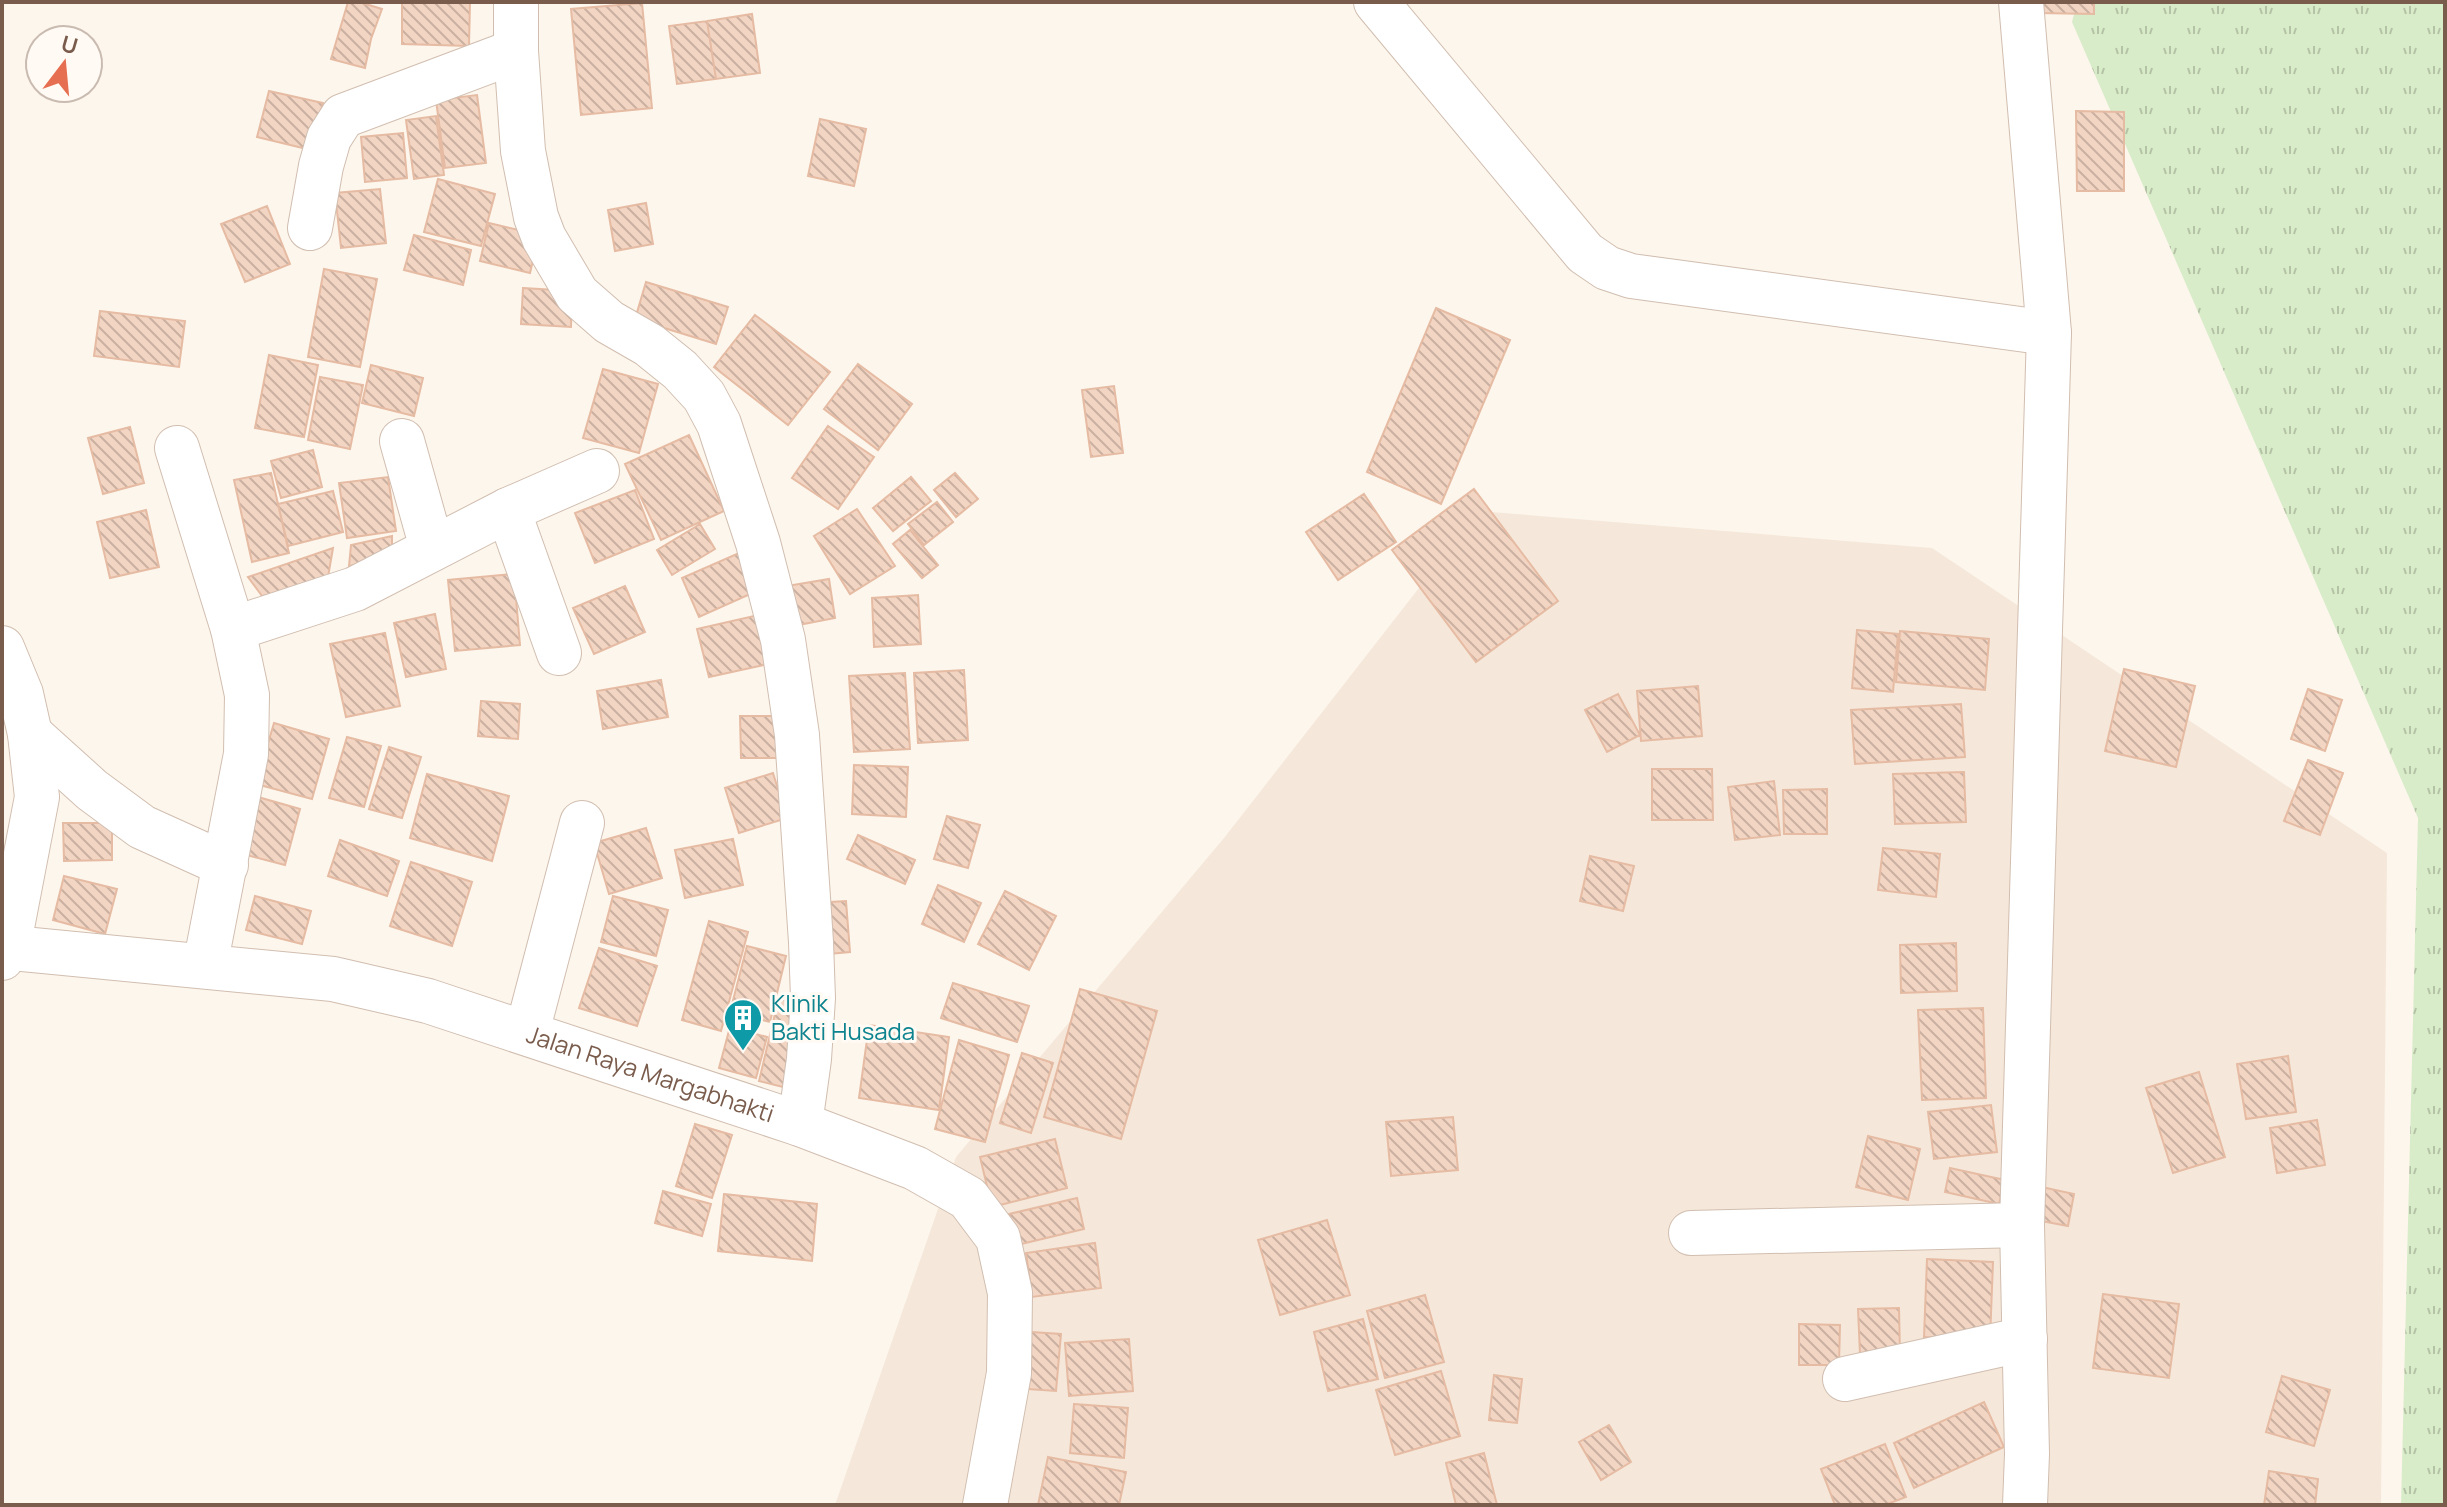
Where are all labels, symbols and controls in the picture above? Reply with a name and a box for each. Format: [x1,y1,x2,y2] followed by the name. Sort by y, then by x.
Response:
[24,24,104,104] north arrow
[58,28,81,61] text: U
[771,986,915,1047] place label: Klinik Bakti Husada
[722,997,764,1052] building icon: Klinik Bakti Husada
[523,1017,779,1129] street label: Jalan Raya Margabhakti

